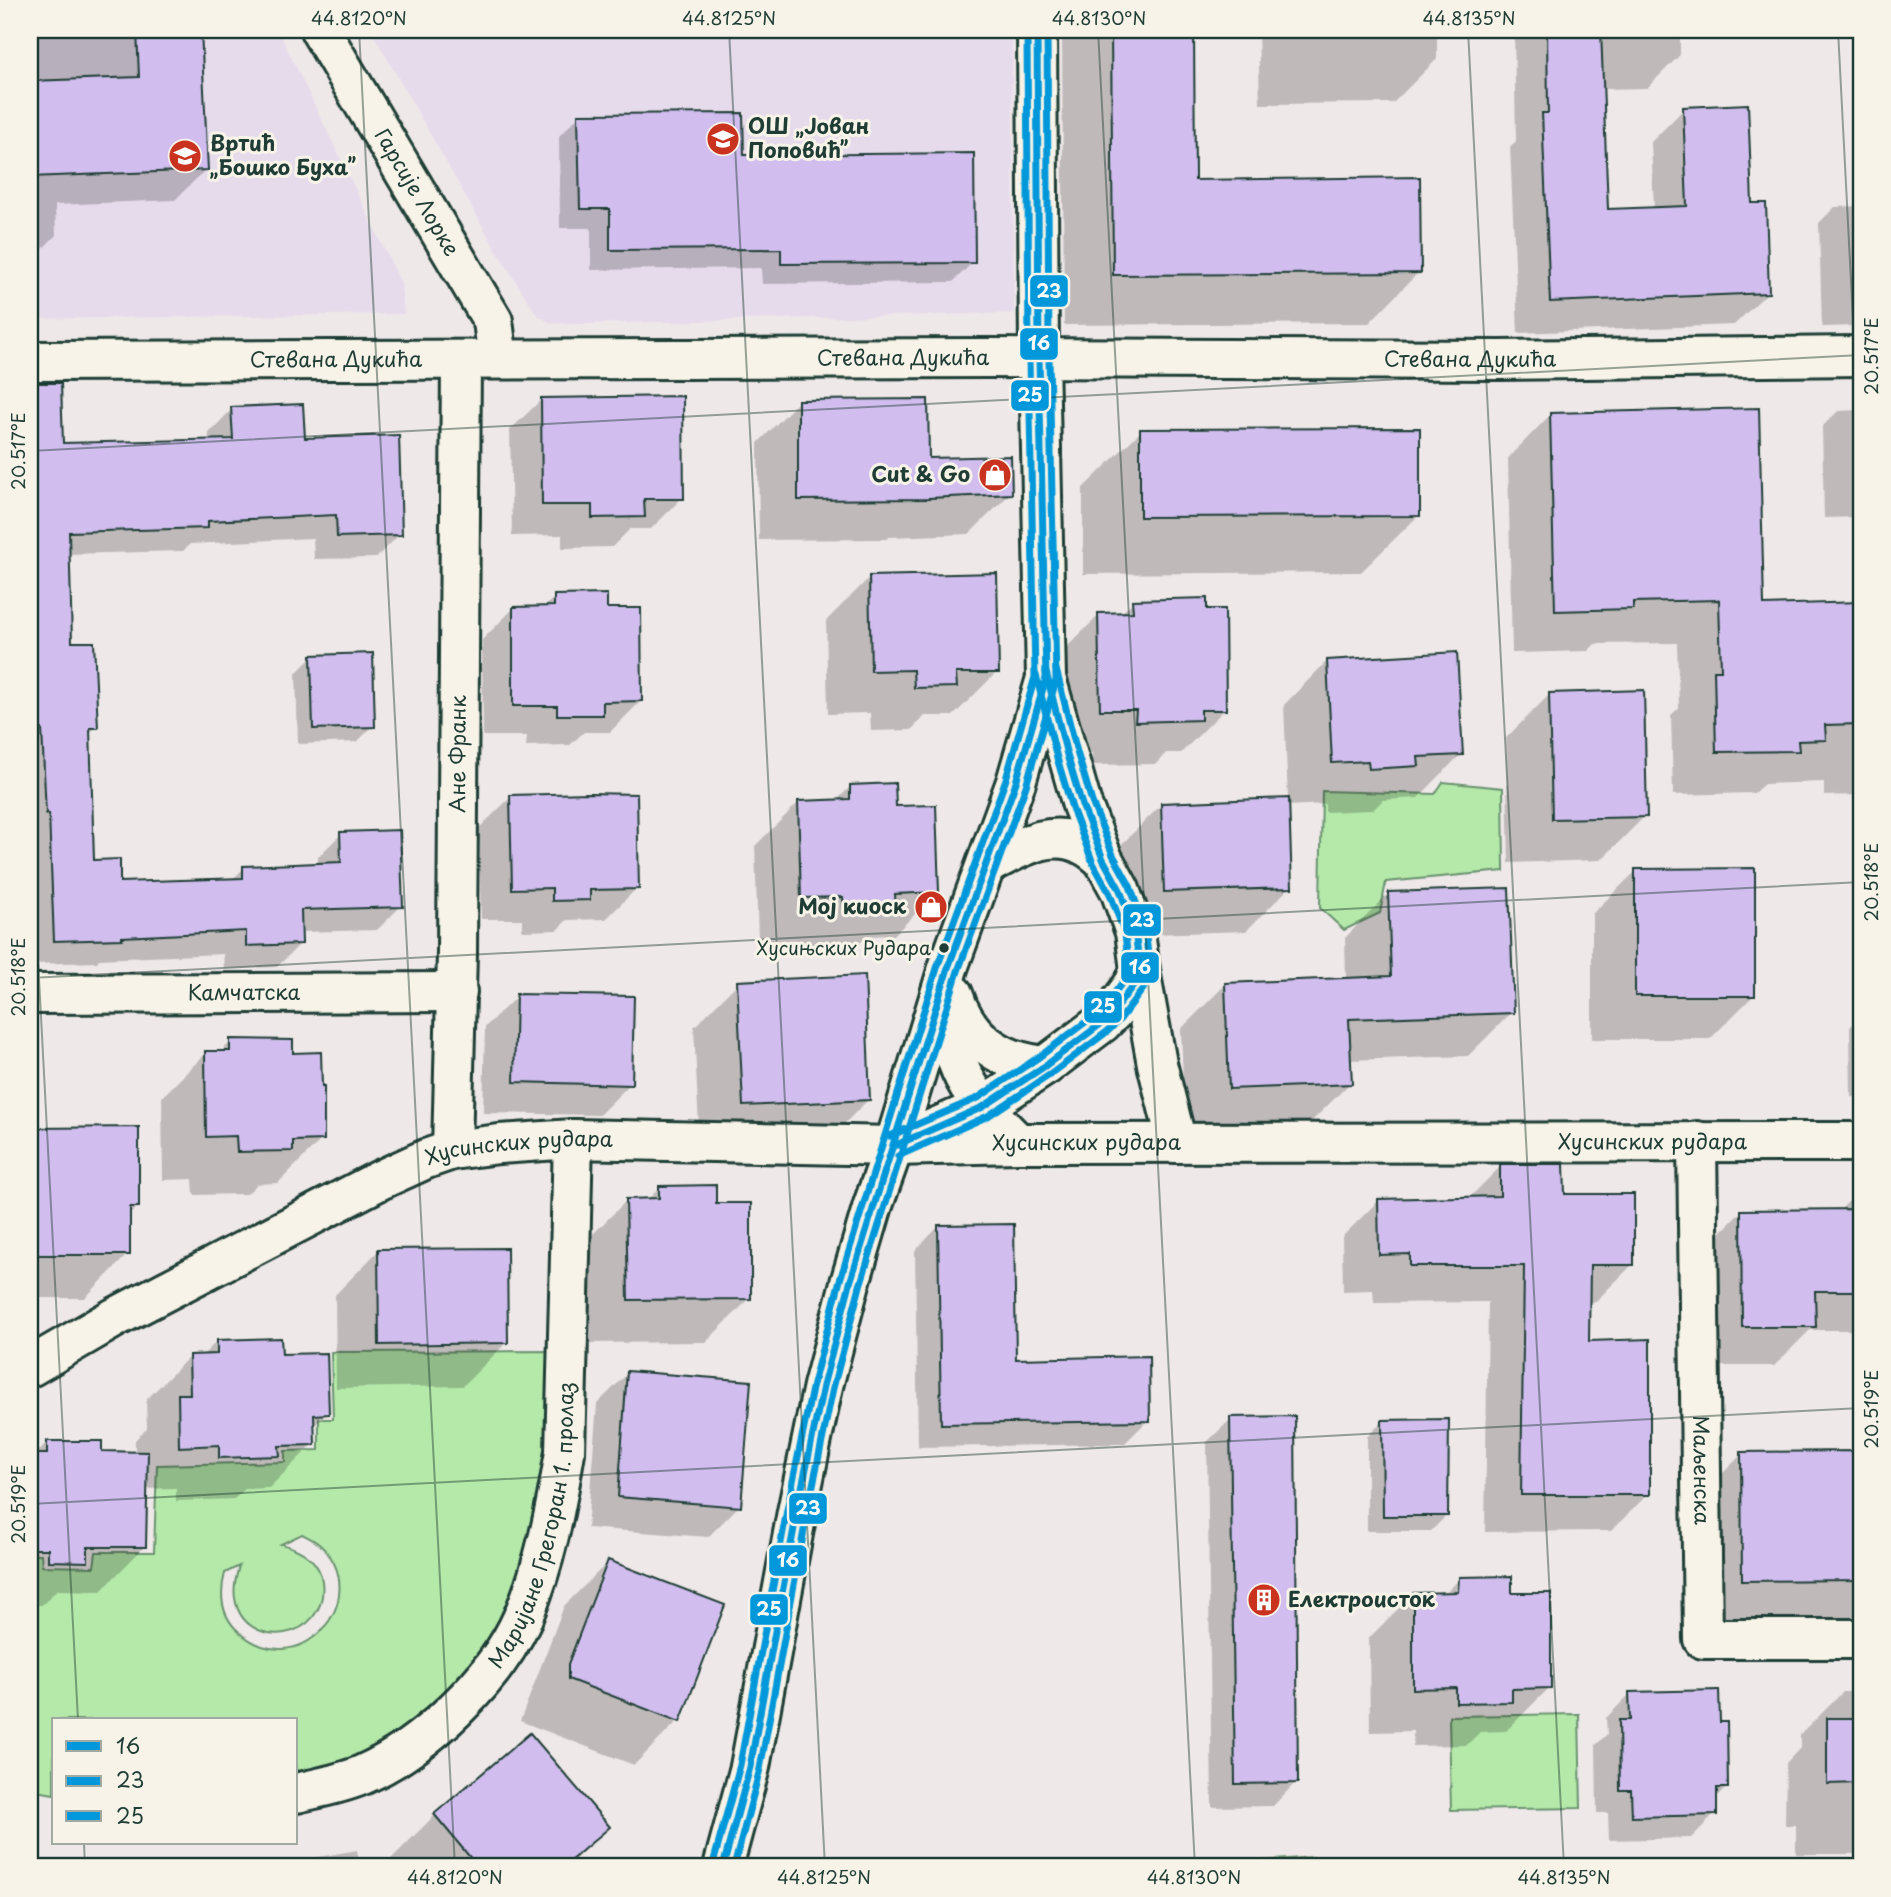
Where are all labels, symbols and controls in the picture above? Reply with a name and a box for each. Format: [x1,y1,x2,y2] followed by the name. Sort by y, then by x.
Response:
[311,4,407,31] text: 44.8120°N
[682,4,776,31] text: 44.8125°N
[1052,4,1146,31] text: 44.8130°N
[1423,4,1516,31] text: 44.8135°N
[748,109,869,165] place label: ОШ „Јован Поповић”
[704,120,742,158] school or university icon: ОШ „Јован Поповић”
[368,121,469,261] street label: Гарсије Лорке
[210,126,356,182] place label: Вртић „Бошко Буха”
[166,137,204,175] school or university icon: Вртић „Бошко Буха”
[1029,274,1069,308] line badge: 23
[1036,276,1062,304] text: 23
[1857,317,1884,395] text: 20.517°E
[1019,327,1059,361] line badge: 16
[1028,328,1050,356] text: 16
[817,340,990,373] street label: Стевана Дукића
[1384,341,1557,374] street label: Стевана Дукића
[250,342,423,374] street label: Стевана Дукића
[1010,379,1050,412] line badge: 25
[1017,380,1043,408] text: 25
[4,412,31,490] text: 20.517°E
[976,456,1014,494] shop icon: Cut & Go
[871,457,970,489] place label: Cut & Go
[440,695,473,813] street label: Ане Франк
[1857,842,1884,922] text: 20.518°E
[912,888,950,926] shop icon: Мој киоск
[798,889,907,921] place label: Мој киоск
[1122,903,1162,937] line badge: 23
[1129,905,1155,933] text: 23
[756,933,931,961] place label: Хусињских Рудара
[4,937,31,1017] text: 20.518°E
[937,941,951,955] marker: Хусињских Рудара
[1120,951,1160,984] line badge: 16
[1129,952,1151,980] text: 16
[188,975,301,1007] street label: Камчатска
[1083,990,1123,1024] line badge: 25
[1090,991,1116,1019] text: 25
[420,1121,614,1172] street label: Хусинских рудара
[1558,1124,1748,1156] street label: Хусинских рудара
[991,1125,1182,1158] street label: Хусинских рудара
[1857,1369,1884,1449] text: 20.519°E
[479,1382,581,1674] street label: Маријане Грегоран 1. пролаз
[1686,1415,1720,1525] street label: Маљенска
[4,1464,31,1544] text: 20.519°E
[788,1492,828,1525] line badge: 23
[795,1493,821,1521] text: 23
[768,1544,808,1577] line badge: 16
[777,1545,799,1573] text: 16
[1245,1581,1283,1619] building icon: Електроисток
[1288,1582,1436,1614] place label: Електроисток
[749,1593,789,1626] line badge: 25
[756,1594,782,1622] text: 25
[52,1718,298,1844] legend
[116,1729,140,1761] text: 16
[116,1763,144,1795] text: 23
[116,1799,144,1831] text: 25
[407,1863,503,1890] text: 44.8120°N
[777,1863,871,1890] text: 44.8125°N
[1147,1863,1241,1890] text: 44.8130°N
[1518,1863,1611,1890] text: 44.8135°N

